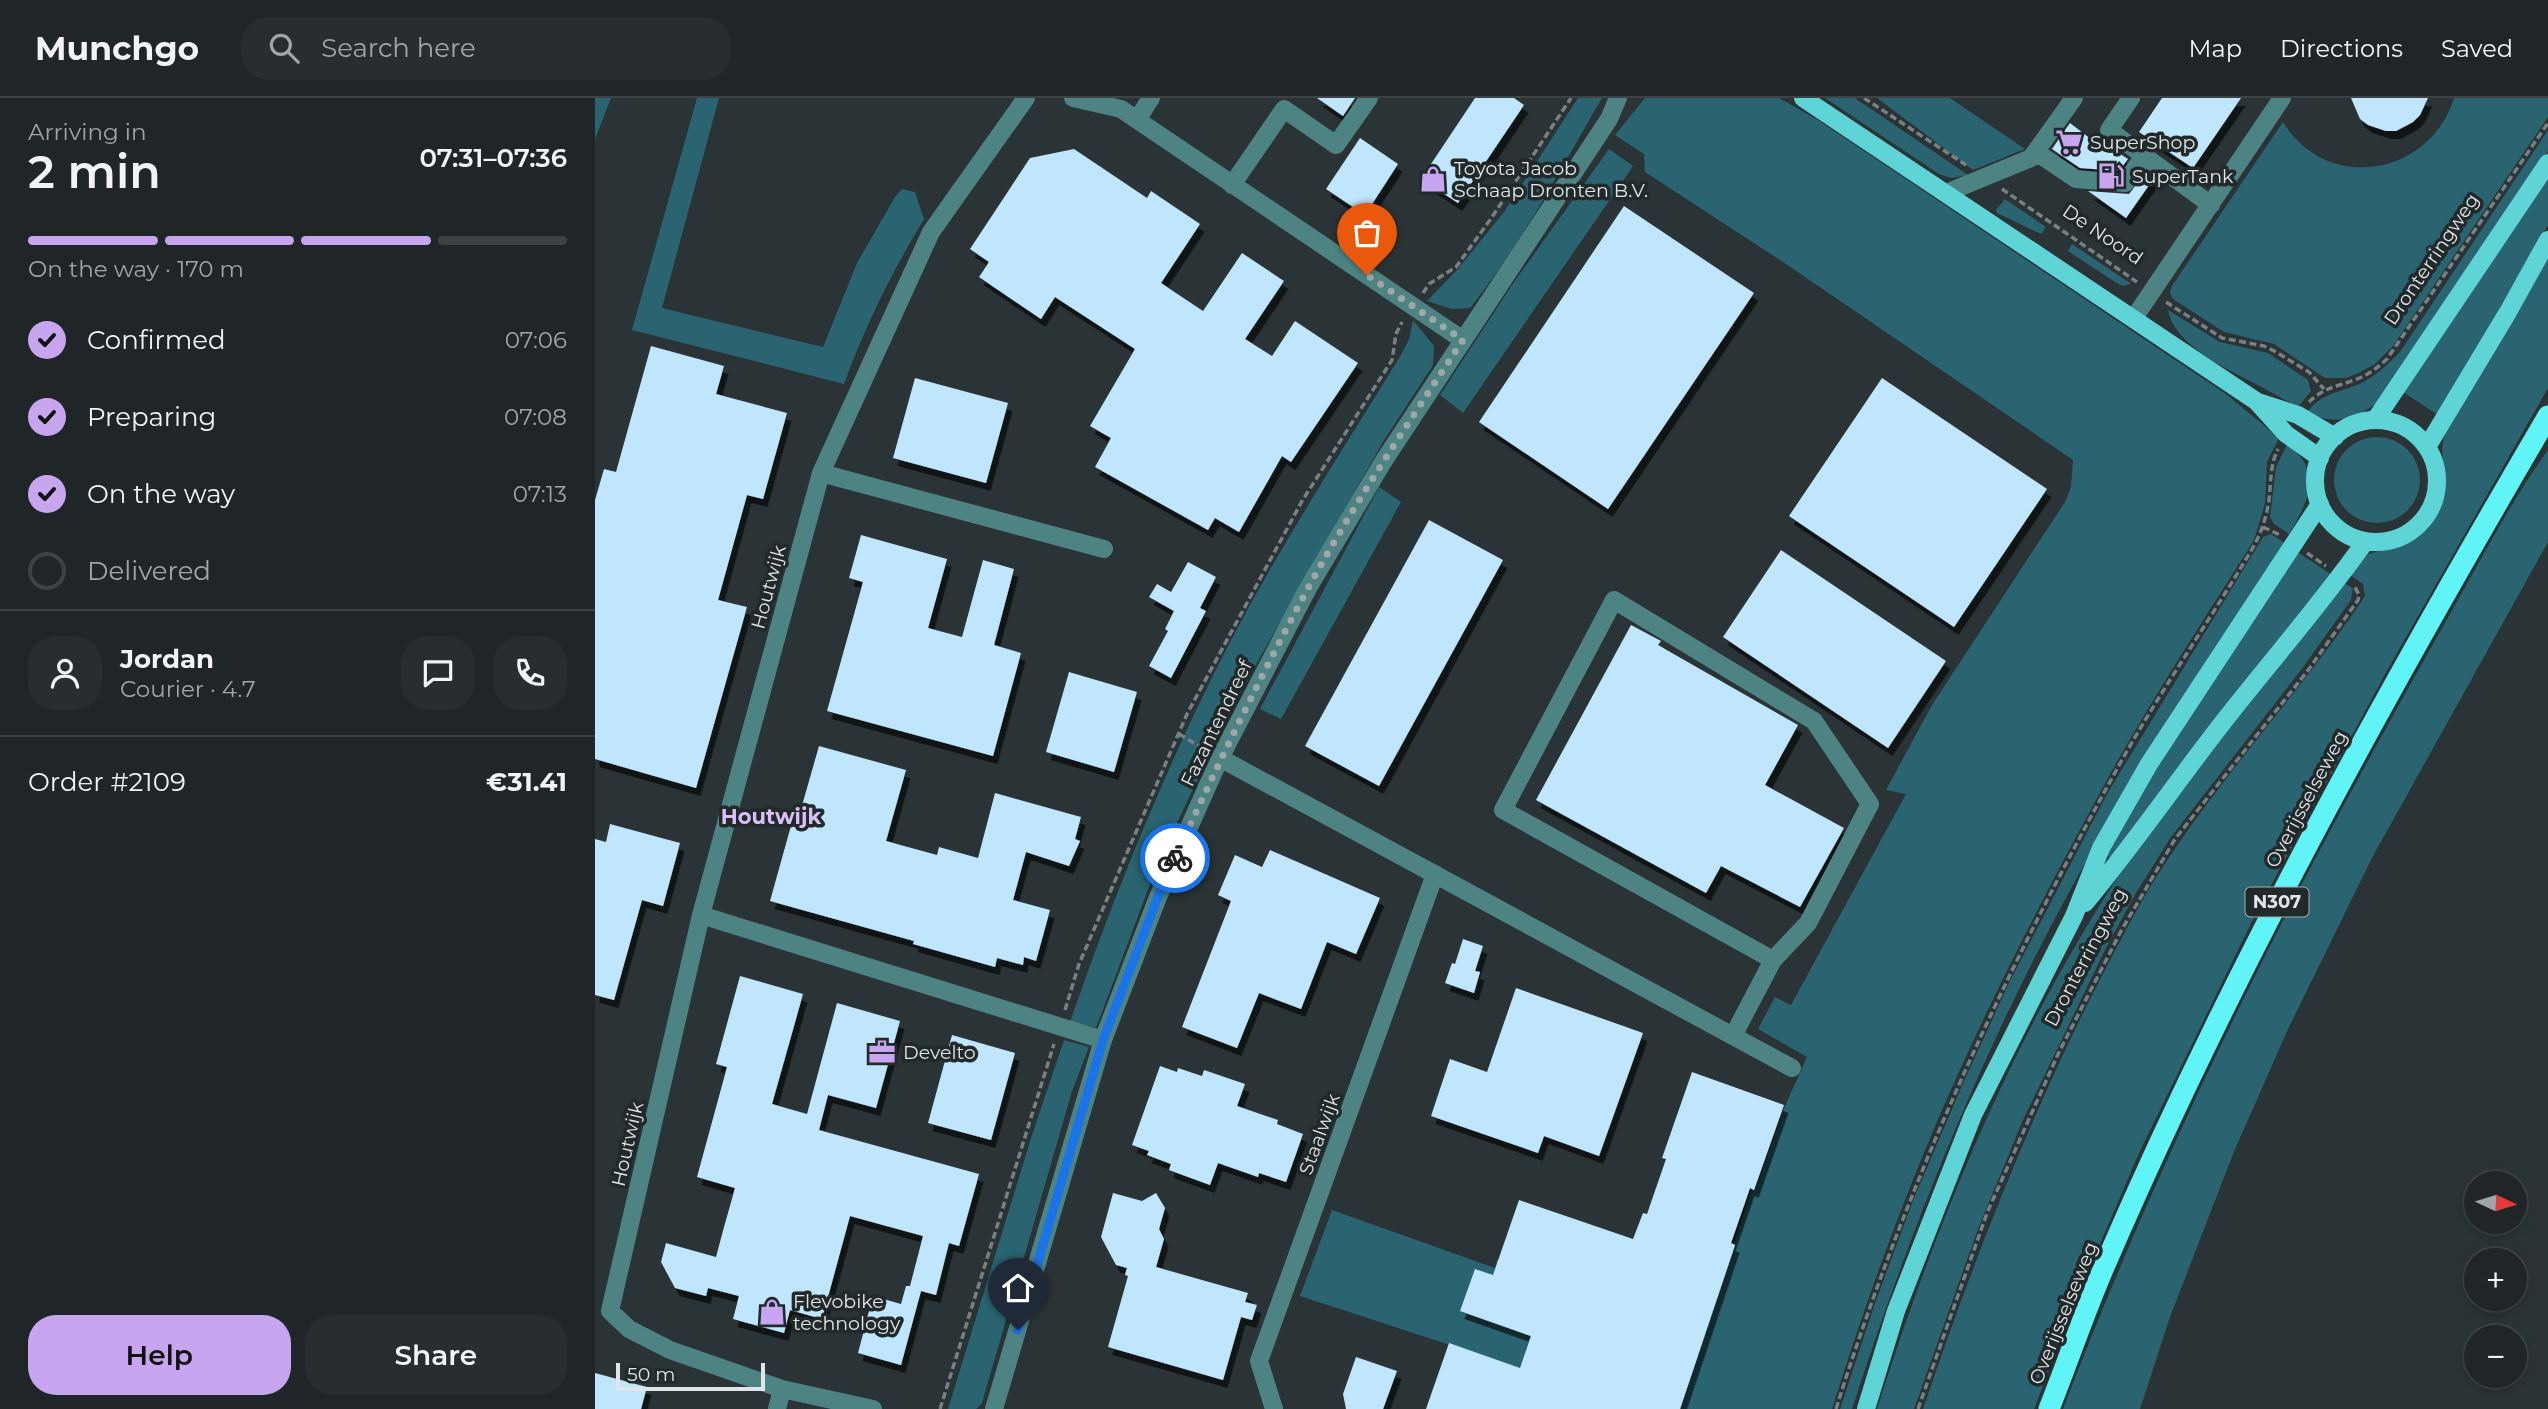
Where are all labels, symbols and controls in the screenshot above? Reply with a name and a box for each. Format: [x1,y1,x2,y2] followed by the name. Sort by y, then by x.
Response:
[241,17,731,80] search box
[35,28,199,68] text: Munchgo
[265,29,303,67] icon: search
[321,32,476,64] text: Search here
[2189,34,2242,63] text: Map
[2280,34,2403,63] text: Directions
[2441,34,2513,63] text: Saved
[28,118,147,146] text: Arriving in
[2054,127,2084,157] supermarket icon: SuperShop
[2090,131,2196,154] place label: SuperShop
[419,142,567,174] text: 07:31–07:36
[28,143,161,200] text: 2 min
[1454,157,1648,202] place label: Toyota Jacob Schaap Dronten B.V.
[2096,161,2126,191] fuel station icon: SuperTank
[1418,164,1448,194] shop icon: Toyota Jacob Schaap Dronten B.V.
[2132,165,2234,188] place label: SuperTank
[2379,189,2484,329] street label: Dronterringweg
[2058,199,2147,270] street label: De Noord
[1337,203,1397,275] pin
[1348,214,1386,252] icon: bag
[28,255,244,283] text: On the way · 170 m
[28,321,66,359] icon: check
[87,324,226,356] text: Confirmed
[505,326,567,354] text: 07:06
[28,398,66,436] icon: check
[87,401,216,433] text: Preparing
[504,403,567,431] text: 07:08
[28,475,66,513] icon: check
[87,478,235,510] text: On the way
[513,480,567,508] text: 07:13
[746,542,791,632] street label: Houtwijk
[87,555,211,587] text: Delivered
[28,636,102,710] button: person
[401,636,475,710] button: chat
[493,636,567,710] button: phone
[120,643,214,675] text: Jordan
[1176,655,1258,790] street label: Fazantendreef
[120,675,256,703] text: Courier · 4.7
[2261,727,2352,872] street label: Overijsselseweg
[28,766,186,798] text: Order #2109
[486,766,567,798] text: €31.41
[721,804,821,829] district label: Houtwijk
[1140,823,1210,893] courier
[1156,839,1194,877] icon: bike
[2039,884,2132,1030] street label: Dronterringweg
[2245,888,2309,916] road number: N307
[867,1037,897,1067] office icon: Develto
[903,1041,976,1064] place label: Develto
[1294,1090,1345,1178] street label: Staalwijk
[607,1099,649,1189] street label: Houtwijk
[2464,1171,2527,1234] north arrow
[2464,1171,2527,1388] map controls
[2024,1238,2103,1388] street label: Overijsselseweg
[2464,1248,2527,1311] button: +
[988,1258,1048,1330] pin
[999,1269,1037,1307] icon: home
[793,1290,901,1335] place label: Flevobike technology
[757,1297,787,1327] shop icon: Flevobike technology
[28,1315,291,1395] button: Help
[305,1315,567,1395] button: Share
[2464,1325,2527,1388] button: −
[616,1360,765,1392] scale bar
[627,1363,675,1386] text: 50 m

